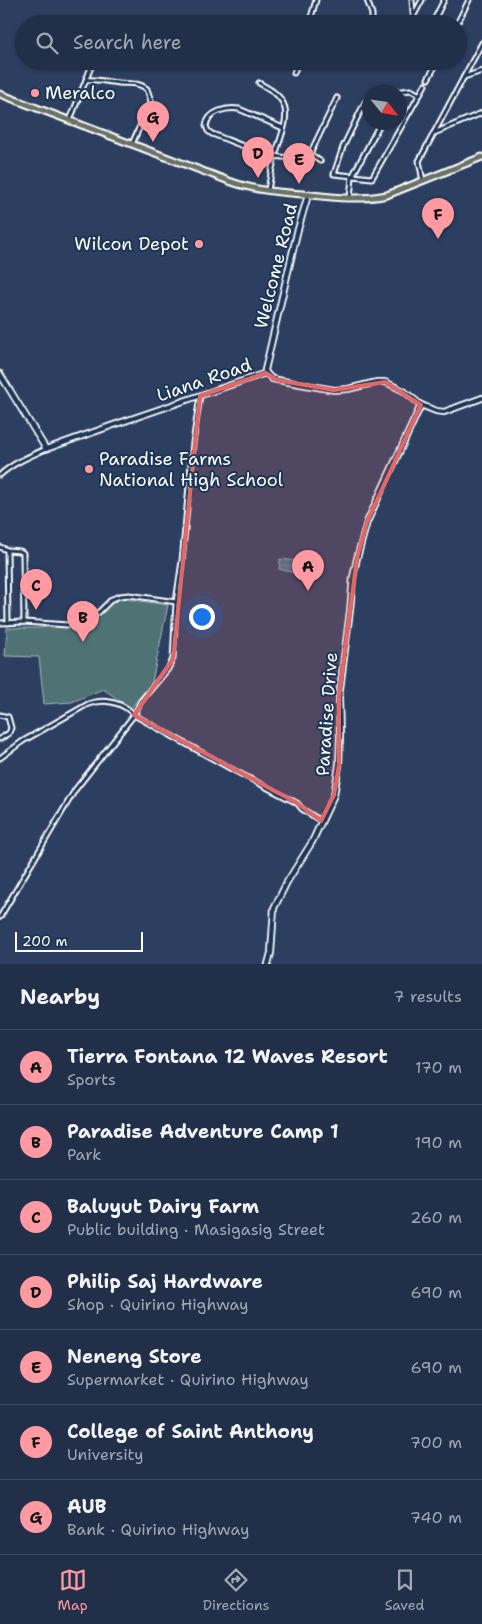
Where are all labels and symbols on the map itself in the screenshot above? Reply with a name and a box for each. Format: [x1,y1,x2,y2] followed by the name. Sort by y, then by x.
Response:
[45,81,115,105] place label: Meralco
[362,85,407,130] north arrow
[29,87,41,99] marker: Meralco
[137,101,169,142] pin: G
[242,137,274,178] pin: D
[283,143,315,184] pin: E
[422,198,454,239] pin: F
[249,201,303,331] street label: Welcome Road
[74,232,189,256] place label: Wilcon Depot
[193,238,205,250] marker: Wilcon Depot
[153,353,255,407] street label: Liana Road
[99,447,284,492] place label: Paradise Farms National High School
[83,463,95,475] marker: Paradise Farms National High School
[292,550,324,591] pin: A
[20,569,52,610] pin: C
[67,601,99,642] pin: B
[189,604,215,630] your location
[311,651,343,777] street label: Paradise Drive
[15,929,142,952] scale bar

